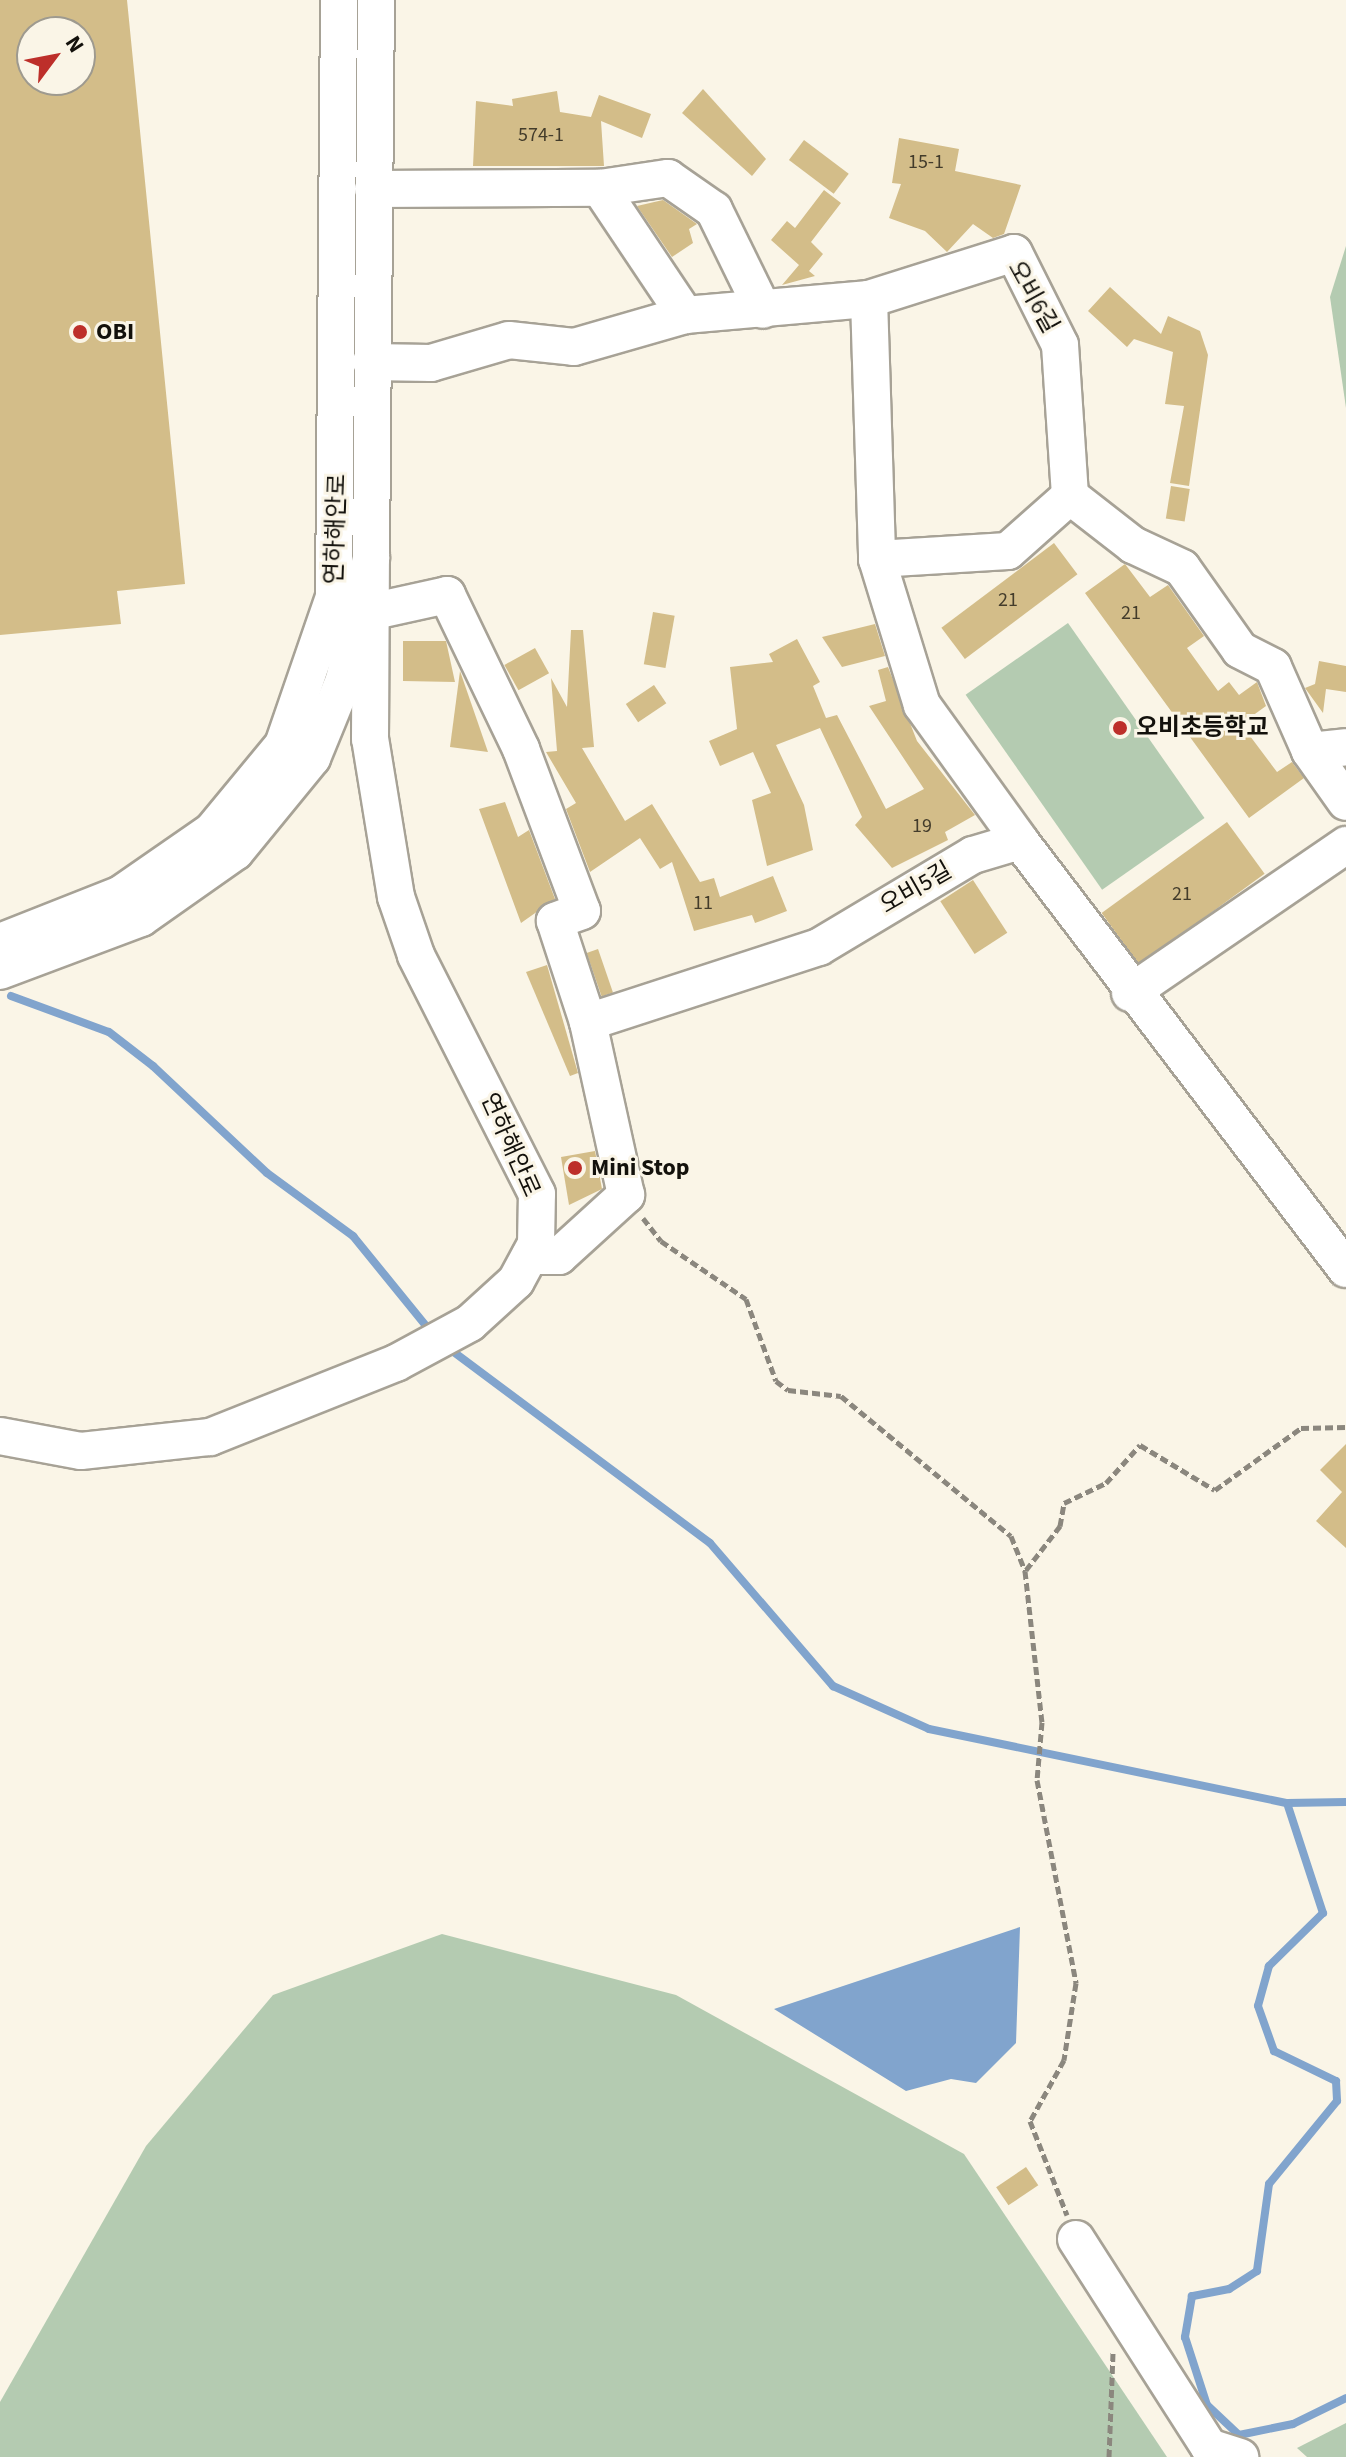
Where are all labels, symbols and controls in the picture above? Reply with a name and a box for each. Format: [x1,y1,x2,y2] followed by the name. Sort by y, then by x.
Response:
[16,16,96,96] north arrow
[57,30,92,59] text: N
[518,123,564,147] house number: 574-1
[908,150,944,174] house number: 15-1
[1001,256,1065,338] street label: 오비6길
[96,318,134,346] place label: OBI
[71,323,89,341] marker: OBI
[320,473,352,585] street label: 연하해안로
[998,588,1018,612] house number: 21
[1121,601,1141,625] house number: 21
[1136,714,1268,742] place label: 오비초등학교
[1111,719,1129,737] marker: 오비초등학교
[912,814,932,838] house number: 19
[875,856,957,920] street label: 오비5길
[1172,882,1192,906] house number: 21
[693,891,713,915] house number: 11
[474,1089,546,1201] street label: 연하해안로
[591,1154,690,1182] place label: Mini Stop
[566,1159,584,1177] marker: Mini Stop

